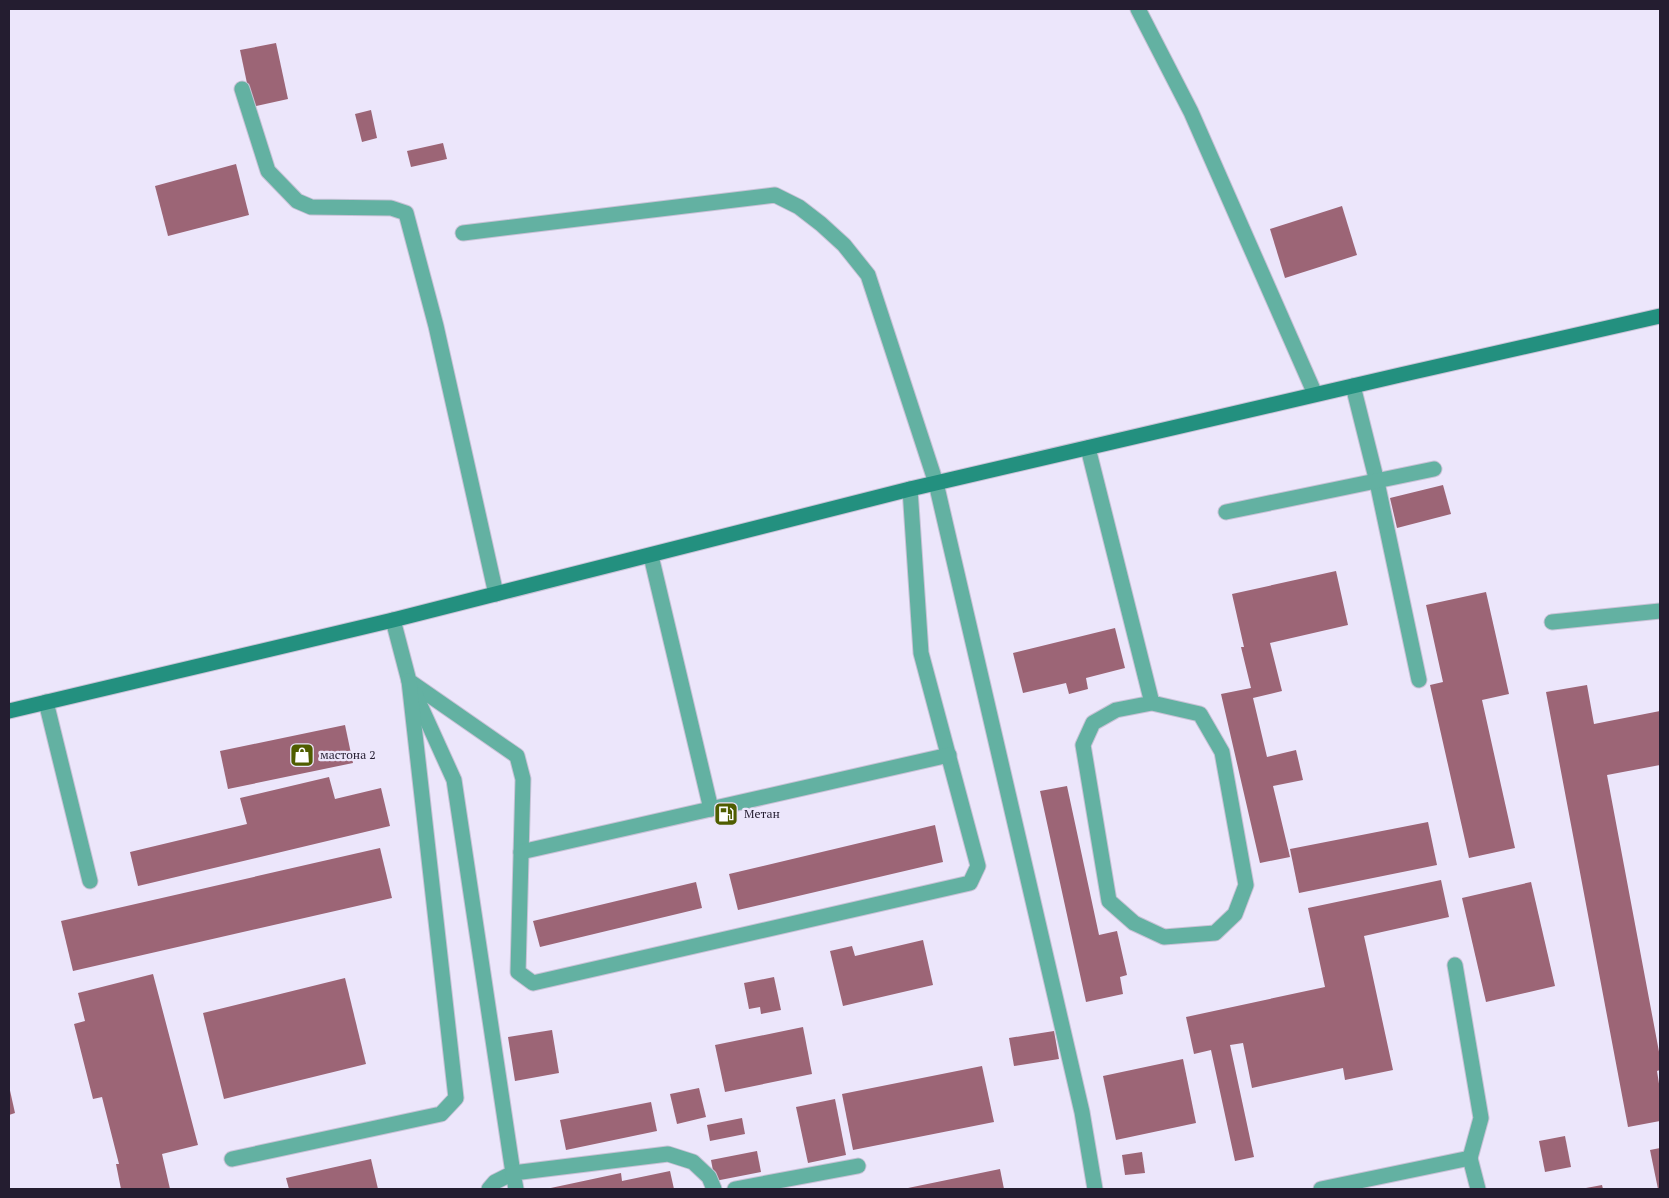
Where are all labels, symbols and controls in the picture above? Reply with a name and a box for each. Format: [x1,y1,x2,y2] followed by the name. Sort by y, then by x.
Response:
[289,742,315,768] shop icon: мастона 2
[320,747,376,762] place label: мастона 2
[713,801,739,827] fuel station icon: Метан
[744,806,780,821] place label: Метан

